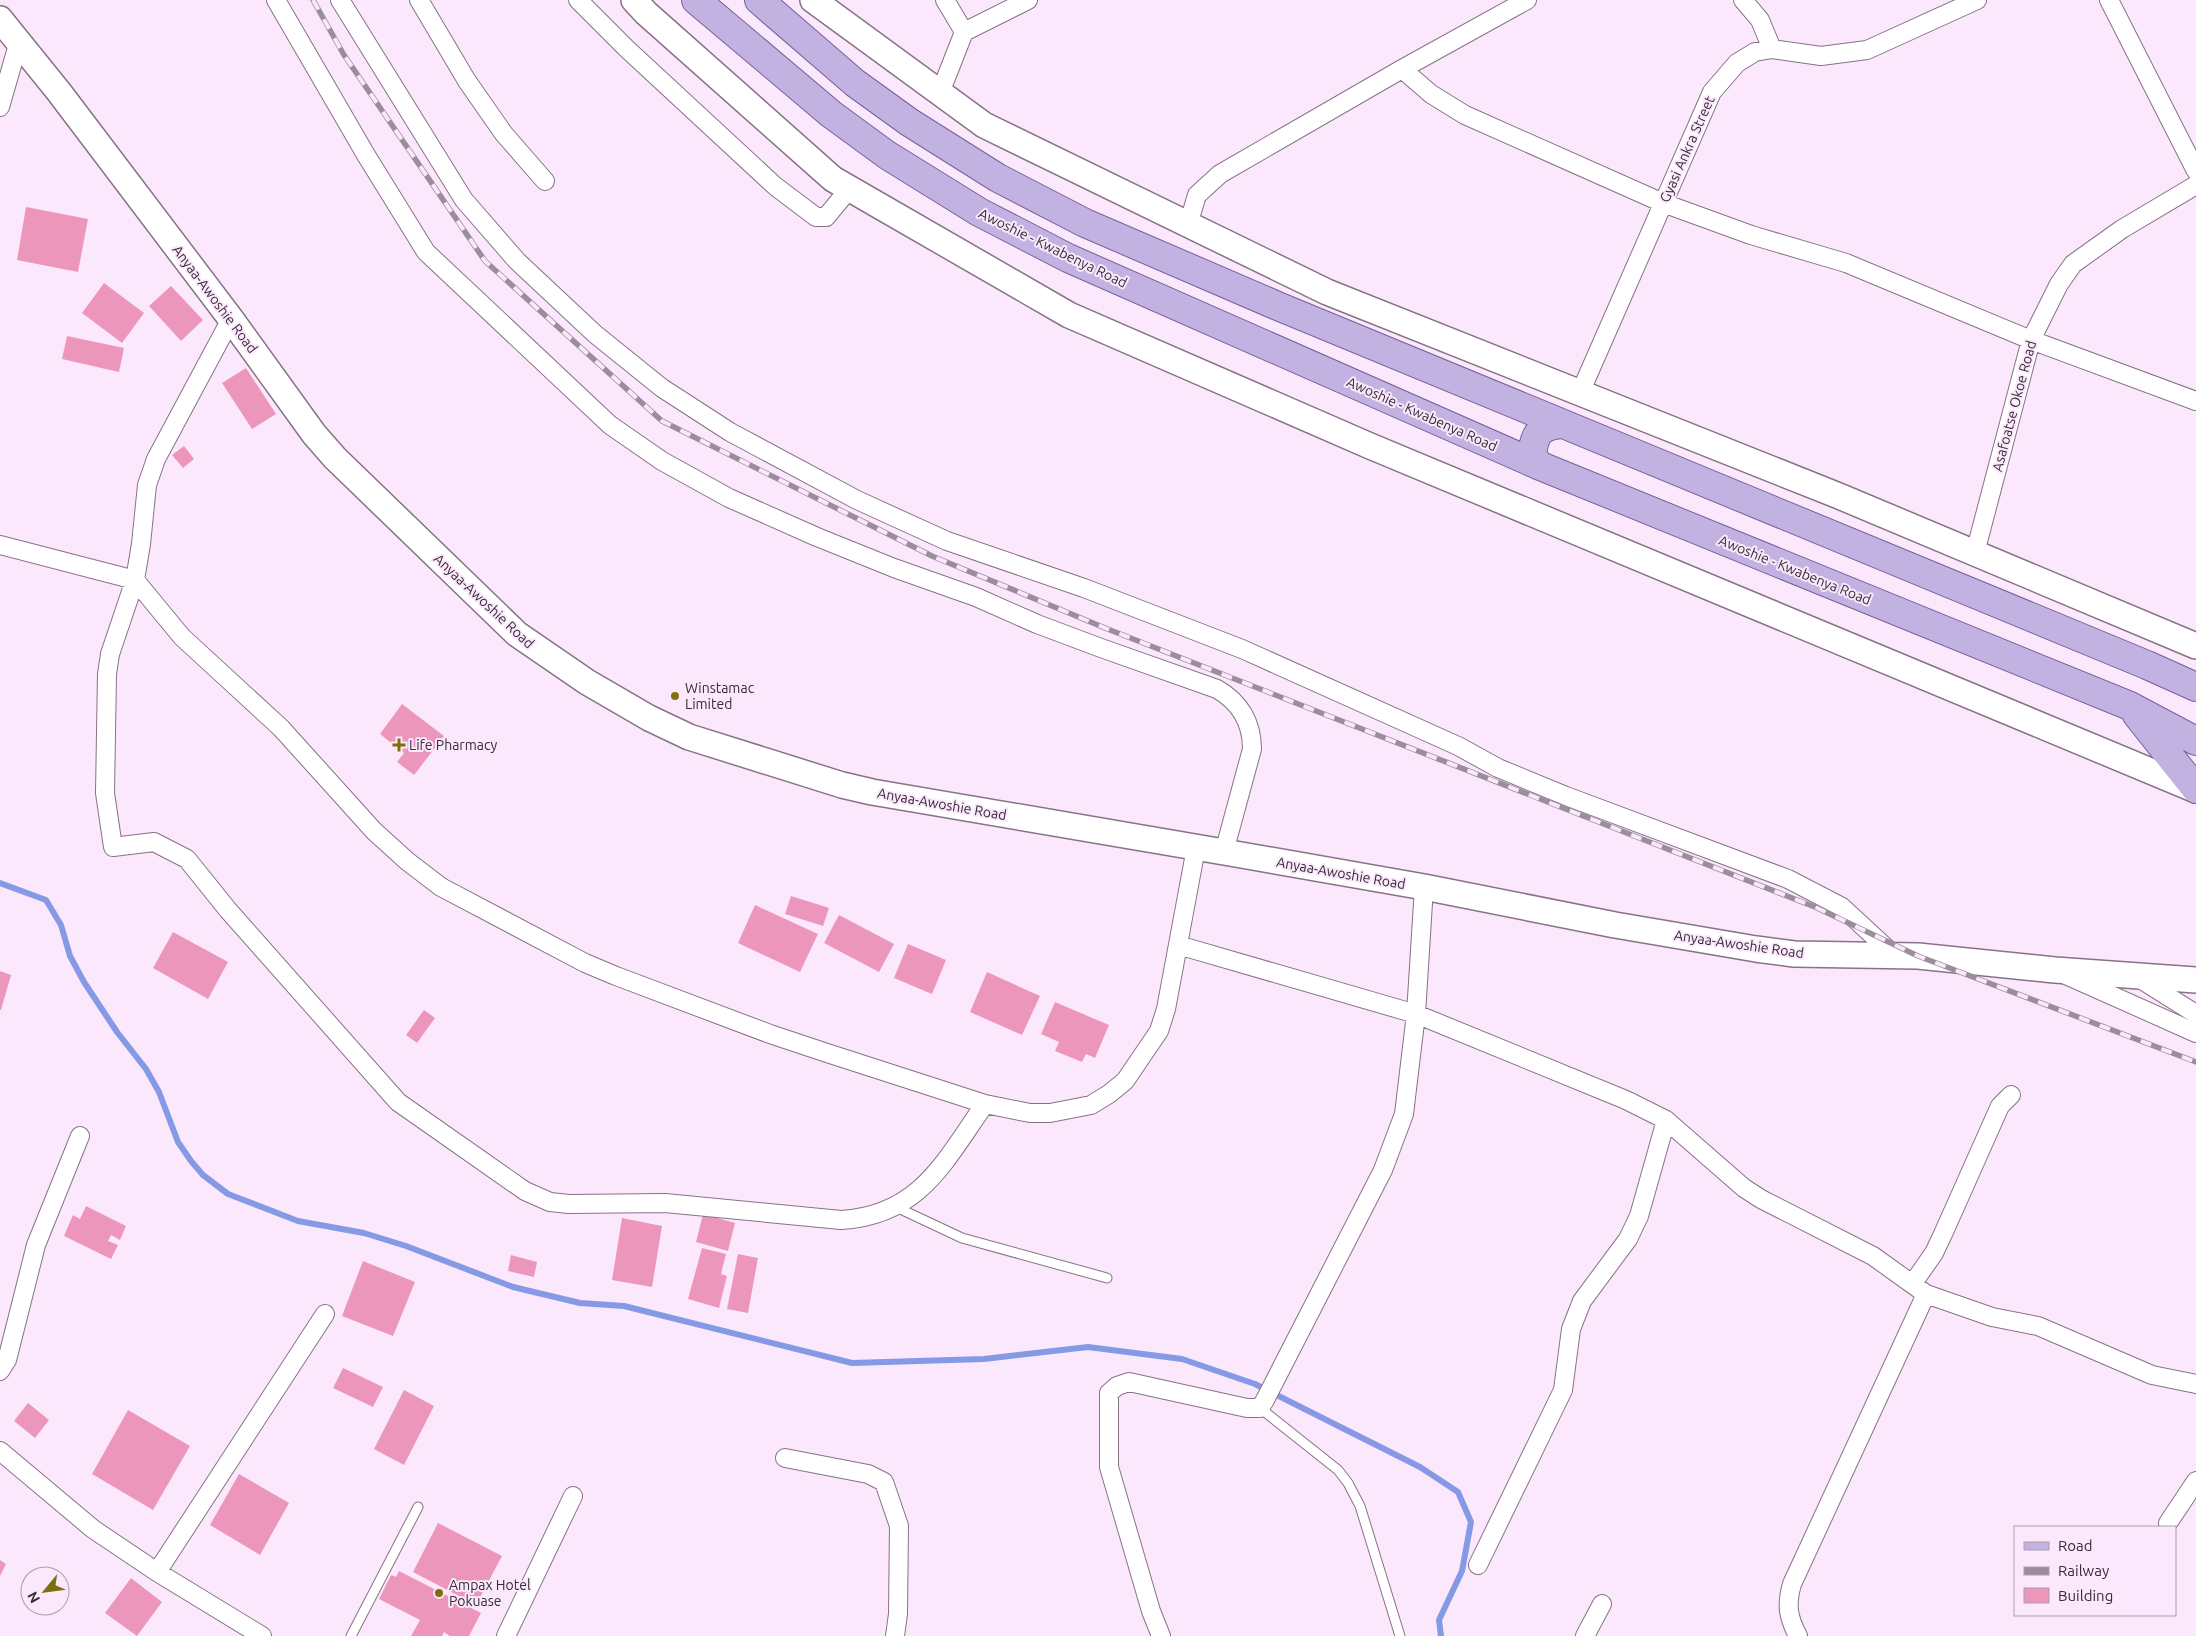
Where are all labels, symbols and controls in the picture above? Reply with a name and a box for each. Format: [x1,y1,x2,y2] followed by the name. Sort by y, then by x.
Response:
[1656,93,1718,205] street label: Gyasi Ankra Street
[976,205,1130,291] street label: Awoshie - Kwabenya Road
[169,242,261,356] street label: Anyaa-Awoshie Road
[1989,339,2039,473] street label: Asafoatse Okoe Road
[1344,374,1500,454] street label: Awoshie - Kwabenya Road
[1716,532,1874,608] street label: Awoshie - Kwabenya Road
[431,551,537,651] street label: Anyaa-Awoshie Road
[685,680,755,712] place label: Winstamac Limited
[669,690,681,702] marker: Winstamac Limited
[409,737,498,753] place label: Life Pharmacy
[393,739,405,751] marker: Life Pharmacy
[876,785,1008,823] street label: Anyaa-Awoshie Road
[1275,854,1407,892] street label: Anyaa-Awoshie Road
[1673,927,1805,961] street label: Anyaa-Awoshie Road
[2014,1526,2176,1616] legend
[2058,1537,2093,1554] text: Road
[2058,1562,2109,1579] text: Railway
[20,1566,70,1616] north arrow
[449,1577,531,1609] place label: Ampax Hotel Pokuase
[433,1587,445,1599] marker: Ampax Hotel Pokuase
[2058,1587,2113,1604] text: Building
[24,1589,43,1606] text: N

